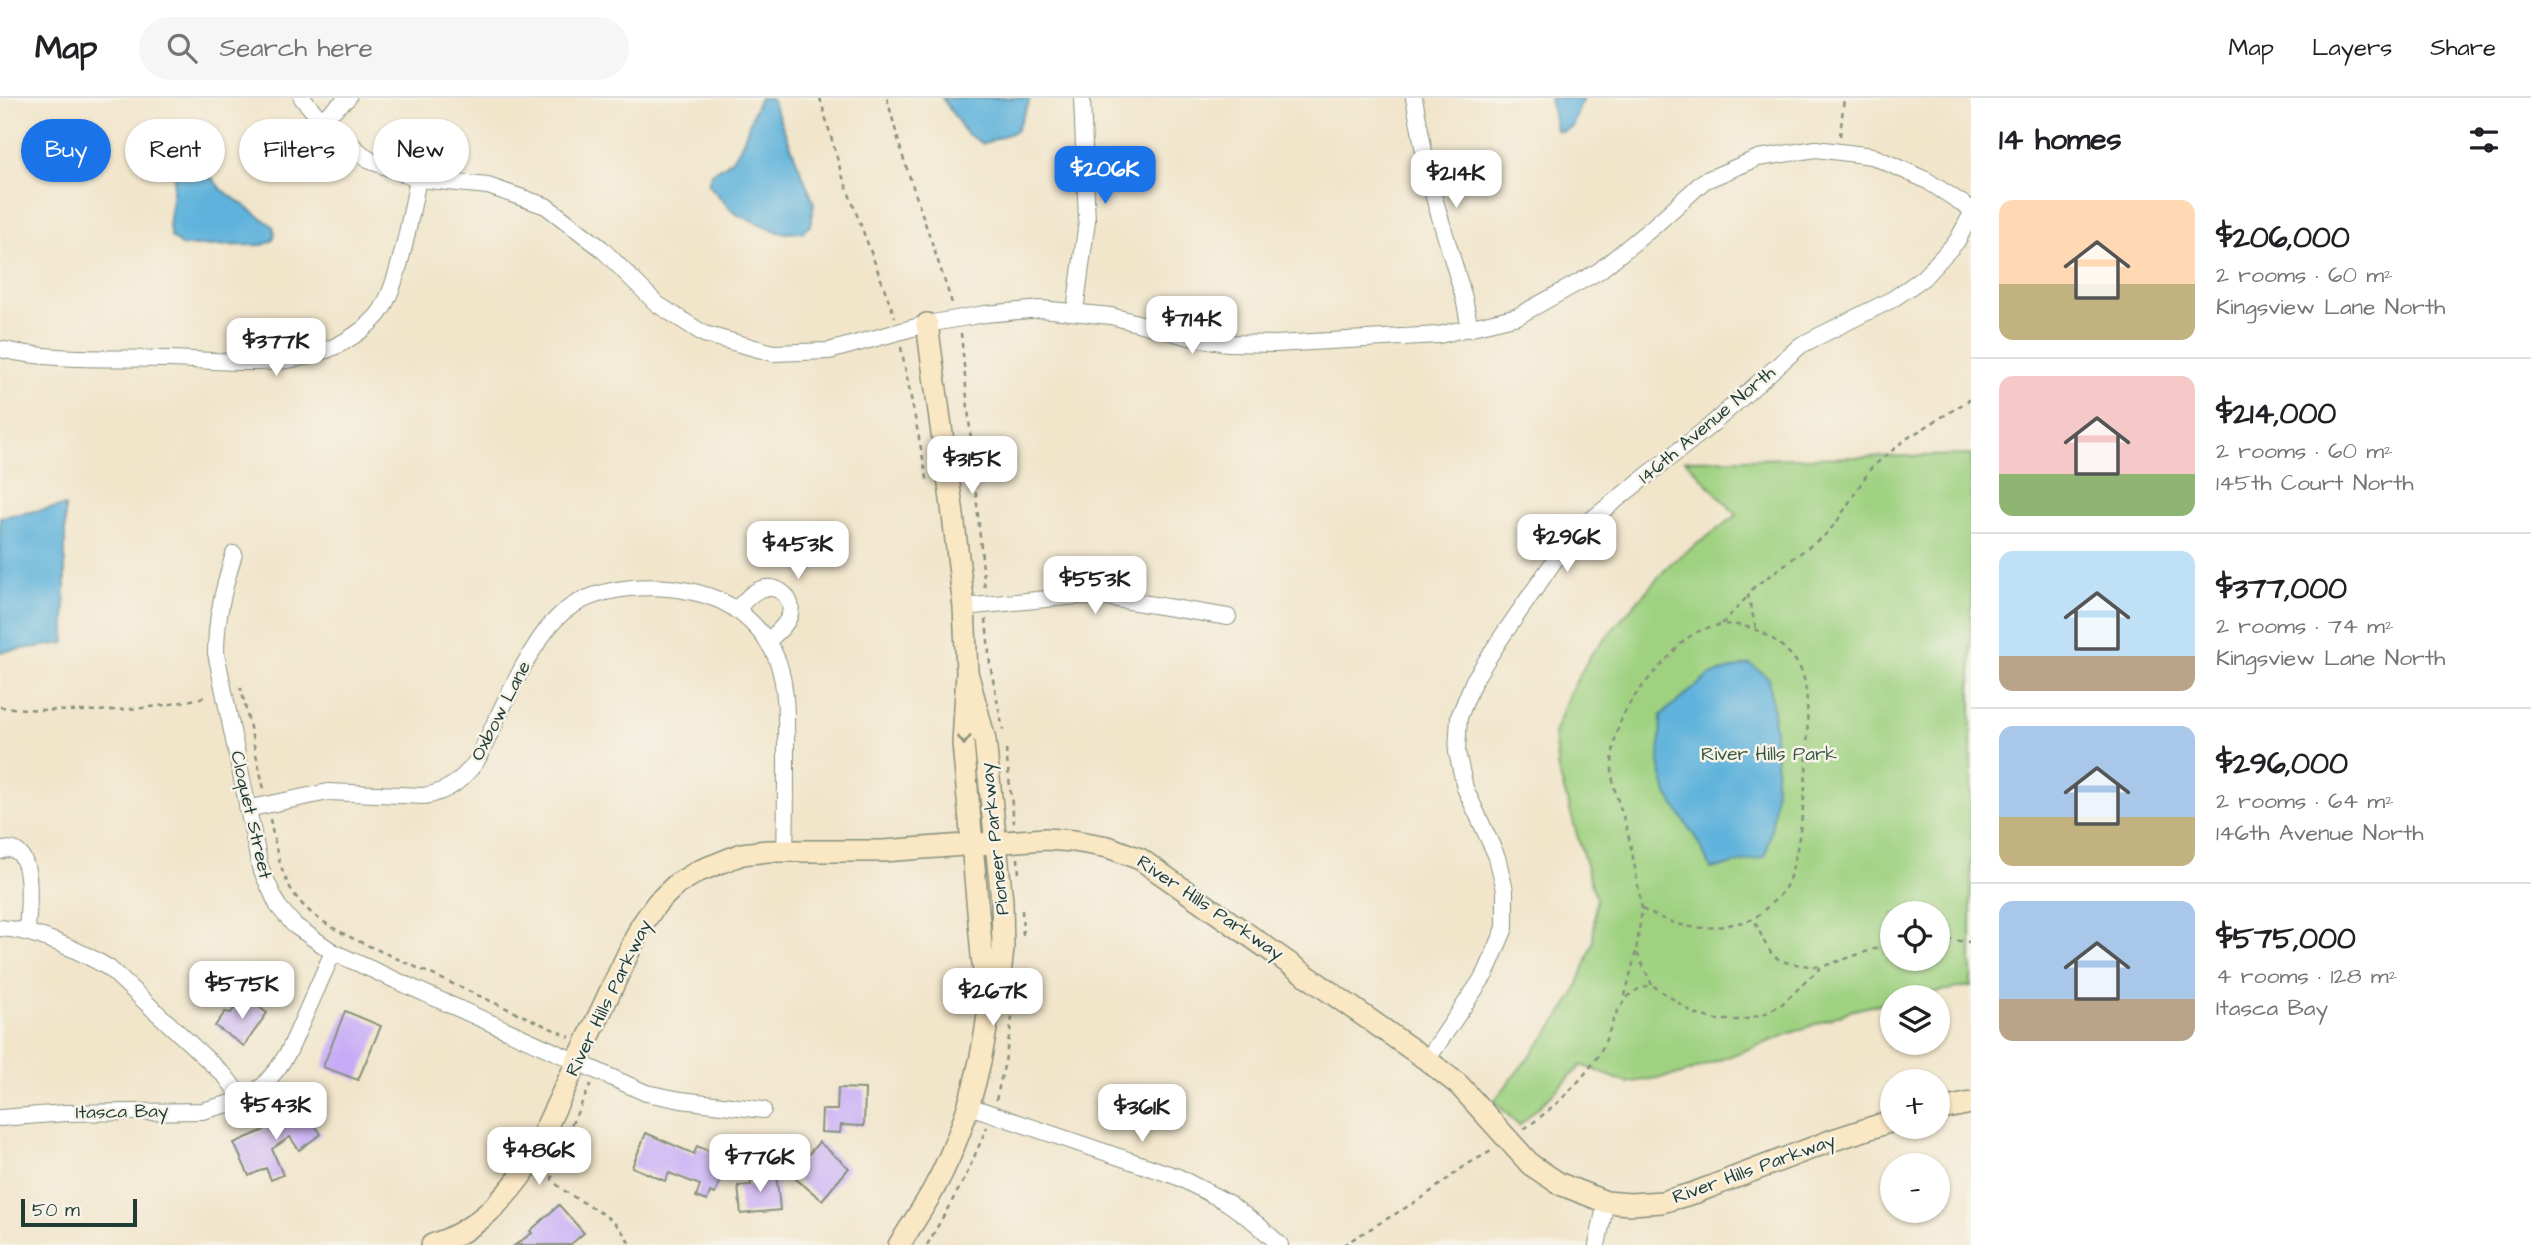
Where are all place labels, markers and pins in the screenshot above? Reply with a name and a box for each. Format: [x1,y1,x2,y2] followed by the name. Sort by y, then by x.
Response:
[1056,146,1154,206] pin: $206K
[1407,150,1505,210] pin: $214K
[1143,296,1241,356] pin: $714K
[227,318,325,378] pin: $377K
[923,436,1021,496] pin: $315K
[1518,514,1616,574] pin: $296K
[749,522,847,581] pin: $453K
[1046,556,1144,616] pin: $553K
[193,962,291,1021] pin: $575K
[944,968,1042,1028] pin: $267K
[227,1082,325,1142] pin: $543K
[1093,1084,1191,1144] pin: $361K
[490,1128,588,1187] pin: $486K
[711,1134,809,1194] pin: $776K

